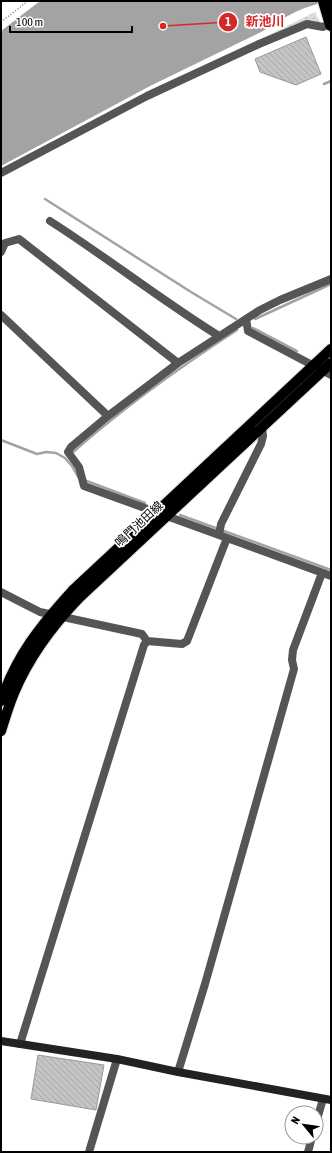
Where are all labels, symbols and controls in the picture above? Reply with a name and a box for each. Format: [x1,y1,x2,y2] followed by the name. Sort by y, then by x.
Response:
[10,8,132,34] scale bar
[218,9,293,34] callout: 新池川
[245,14,285,29] text: 新池川
[16,15,43,29] text: 100 m
[225,15,231,29] text: 1
[112,498,166,550] street label: 鳴門池田線
[284,1105,324,1145] north arrow
[288,1114,302,1126] text: N

